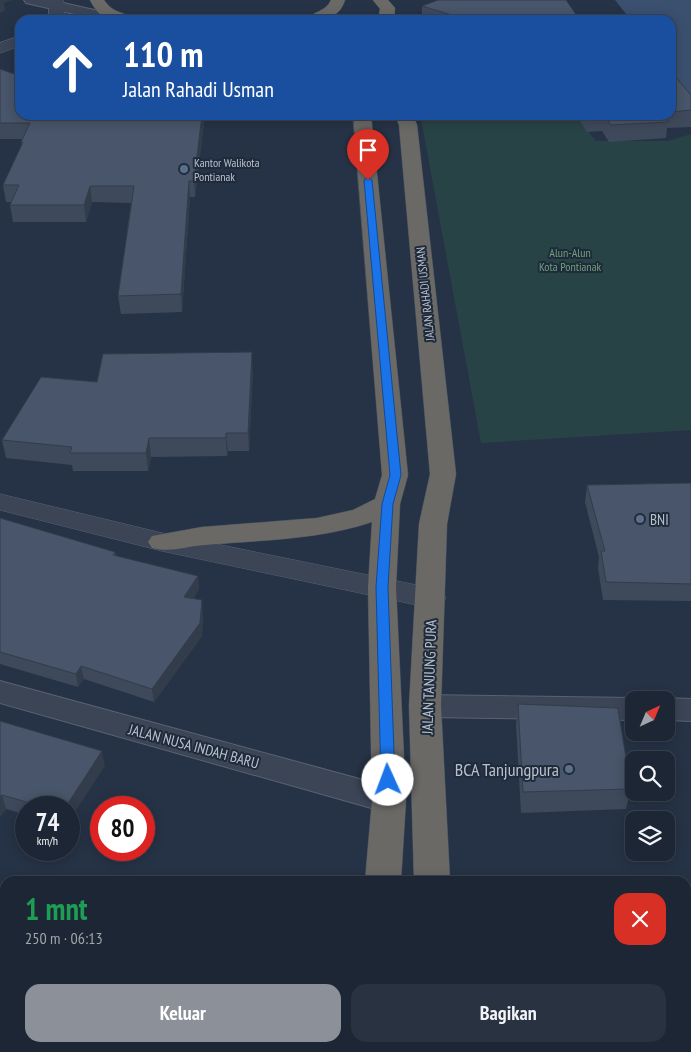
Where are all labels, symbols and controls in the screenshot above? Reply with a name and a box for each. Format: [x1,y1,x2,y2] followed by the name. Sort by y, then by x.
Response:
[123,31,204,77] text: 110 m
[40,35,105,100] icon: ahead
[123,75,274,103] text: Jalan Rahadi Usman
[347,129,389,180] pin
[354,136,382,164] icon: arrive
[194,155,260,184] place label: Kantor Walikota Pontianak
[178,163,190,175] marker: Kantor Walikota Pontianak
[539,245,601,274] park label: Alun-Alun Kota Pontianak
[413,246,437,343] street label: JALAN RAHADI USMAN
[650,510,669,529] place label: BNI
[634,513,646,525] marker: BNI
[417,618,441,736] street label: JALAN TANJUNG PURA
[625,691,675,741] north arrow
[625,691,675,861] map controls
[126,719,261,773] street label: JALAN NUSA INDAH BARU
[625,751,675,801] button: search
[361,753,413,805] position arrow
[455,758,559,781] place label: BCA Tanjungpura
[563,763,575,775] marker: BCA Tanjungpura
[90,796,155,861] speed limit sign: 80
[36,806,59,838] text: 74
[625,811,675,861] button: layers
[37,833,58,848] text: km/h
[25,889,88,928] text: 1 mnt
[614,893,666,945] button: close
[25,928,103,948] text: 250 m · 06:13
[25,984,341,1042] button: Keluar
[351,984,666,1042] button: Bagikan

